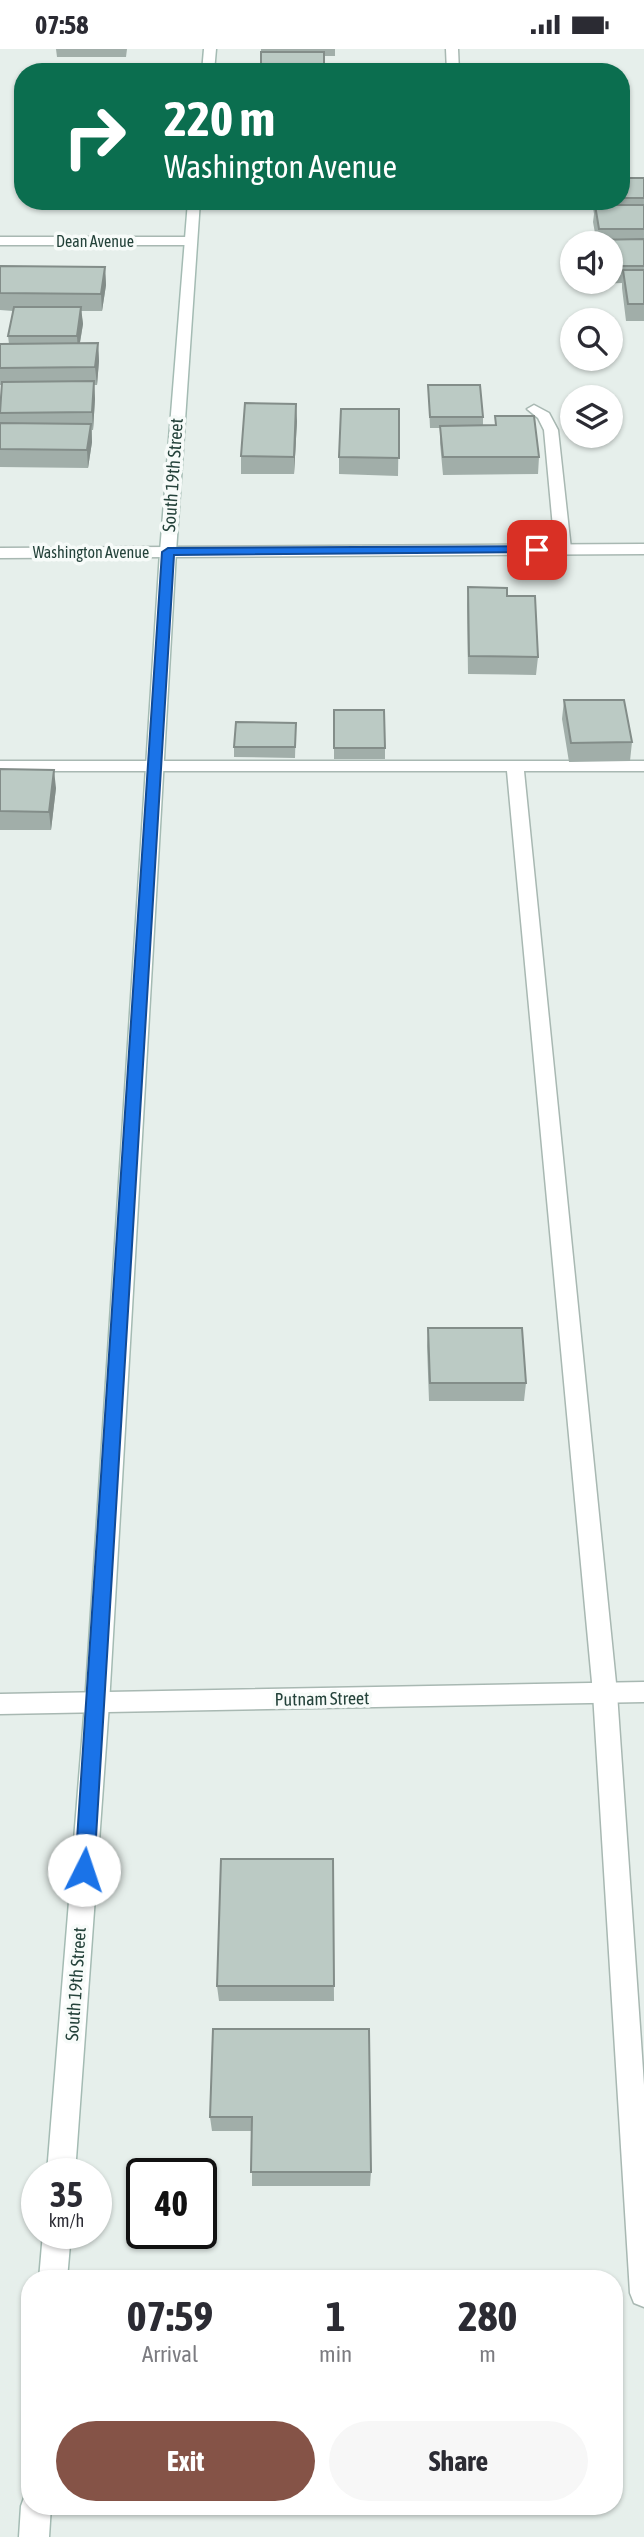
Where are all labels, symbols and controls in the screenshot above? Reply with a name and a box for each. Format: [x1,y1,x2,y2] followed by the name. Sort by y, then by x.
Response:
[35,10,89,40] text: 07:58
[164,90,275,146] text: 220 m
[49,91,140,182] icon: right
[164,148,397,185] text: Washington Avenue
[560,231,623,448] map controls
[560,231,623,294] button: sound
[56,232,134,250] street label: Dean Avenue
[560,308,623,371] button: search
[560,385,623,448] button: layers
[158,417,187,533] street label: South 19th Street
[507,520,567,580] pin
[518,531,556,569] icon: arrive
[33,543,149,562] street label: Washington Avenue
[274,1687,370,1710] street label: Putnam Street
[47,1833,121,1907] position arrow
[61,1926,90,2042] street label: South 19th Street
[126,2158,217,2249] speed limit sign: 40
[50,2174,83,2214] text: 35
[49,2210,84,2231] text: km/h
[127,2292,213,2340] text: 07:59
[326,2292,345,2340] text: 1
[458,2292,517,2340] text: 280
[142,2341,198,2367] text: Arrival
[319,2341,352,2367] text: min
[479,2341,496,2367] text: m
[56,2421,315,2501] button: Exit
[329,2421,588,2501] button: Share

